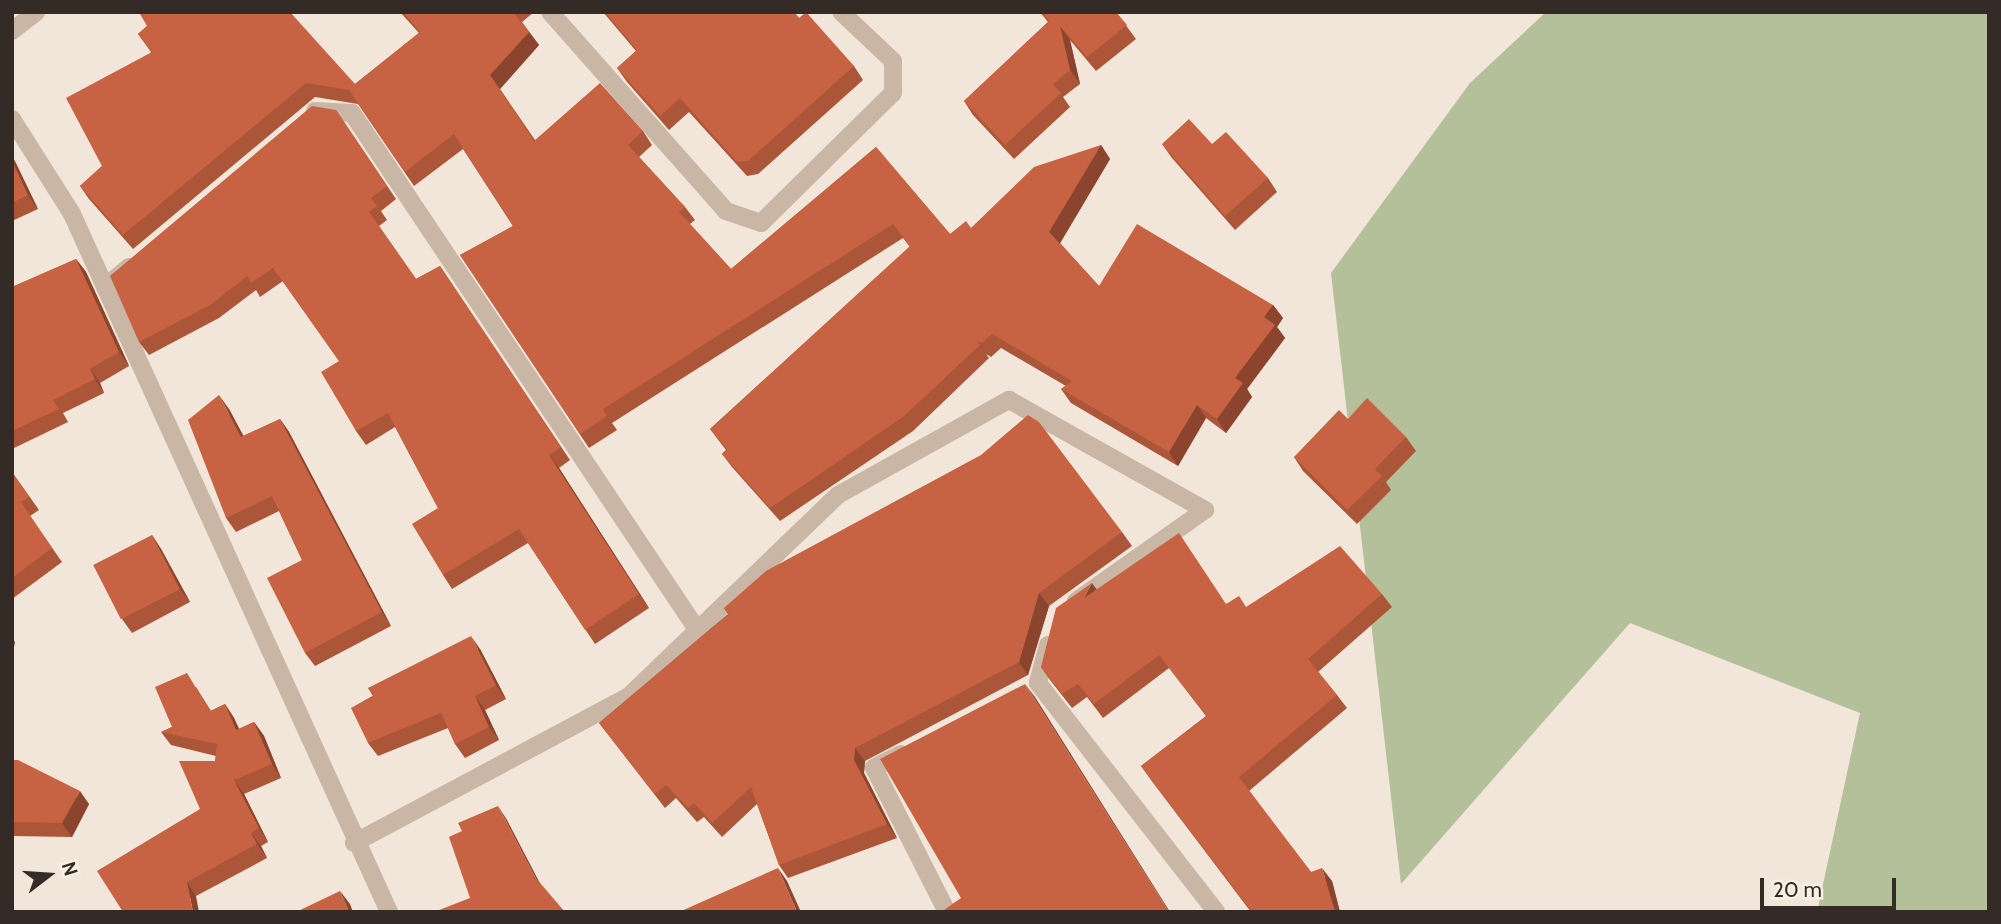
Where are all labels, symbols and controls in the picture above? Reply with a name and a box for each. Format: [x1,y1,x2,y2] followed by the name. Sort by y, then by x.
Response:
[14,840,84,910] north arrow
[57,859,83,879] text: N
[1763,864,1899,908] scale bar
[1773,877,1822,902] text: 20 m

